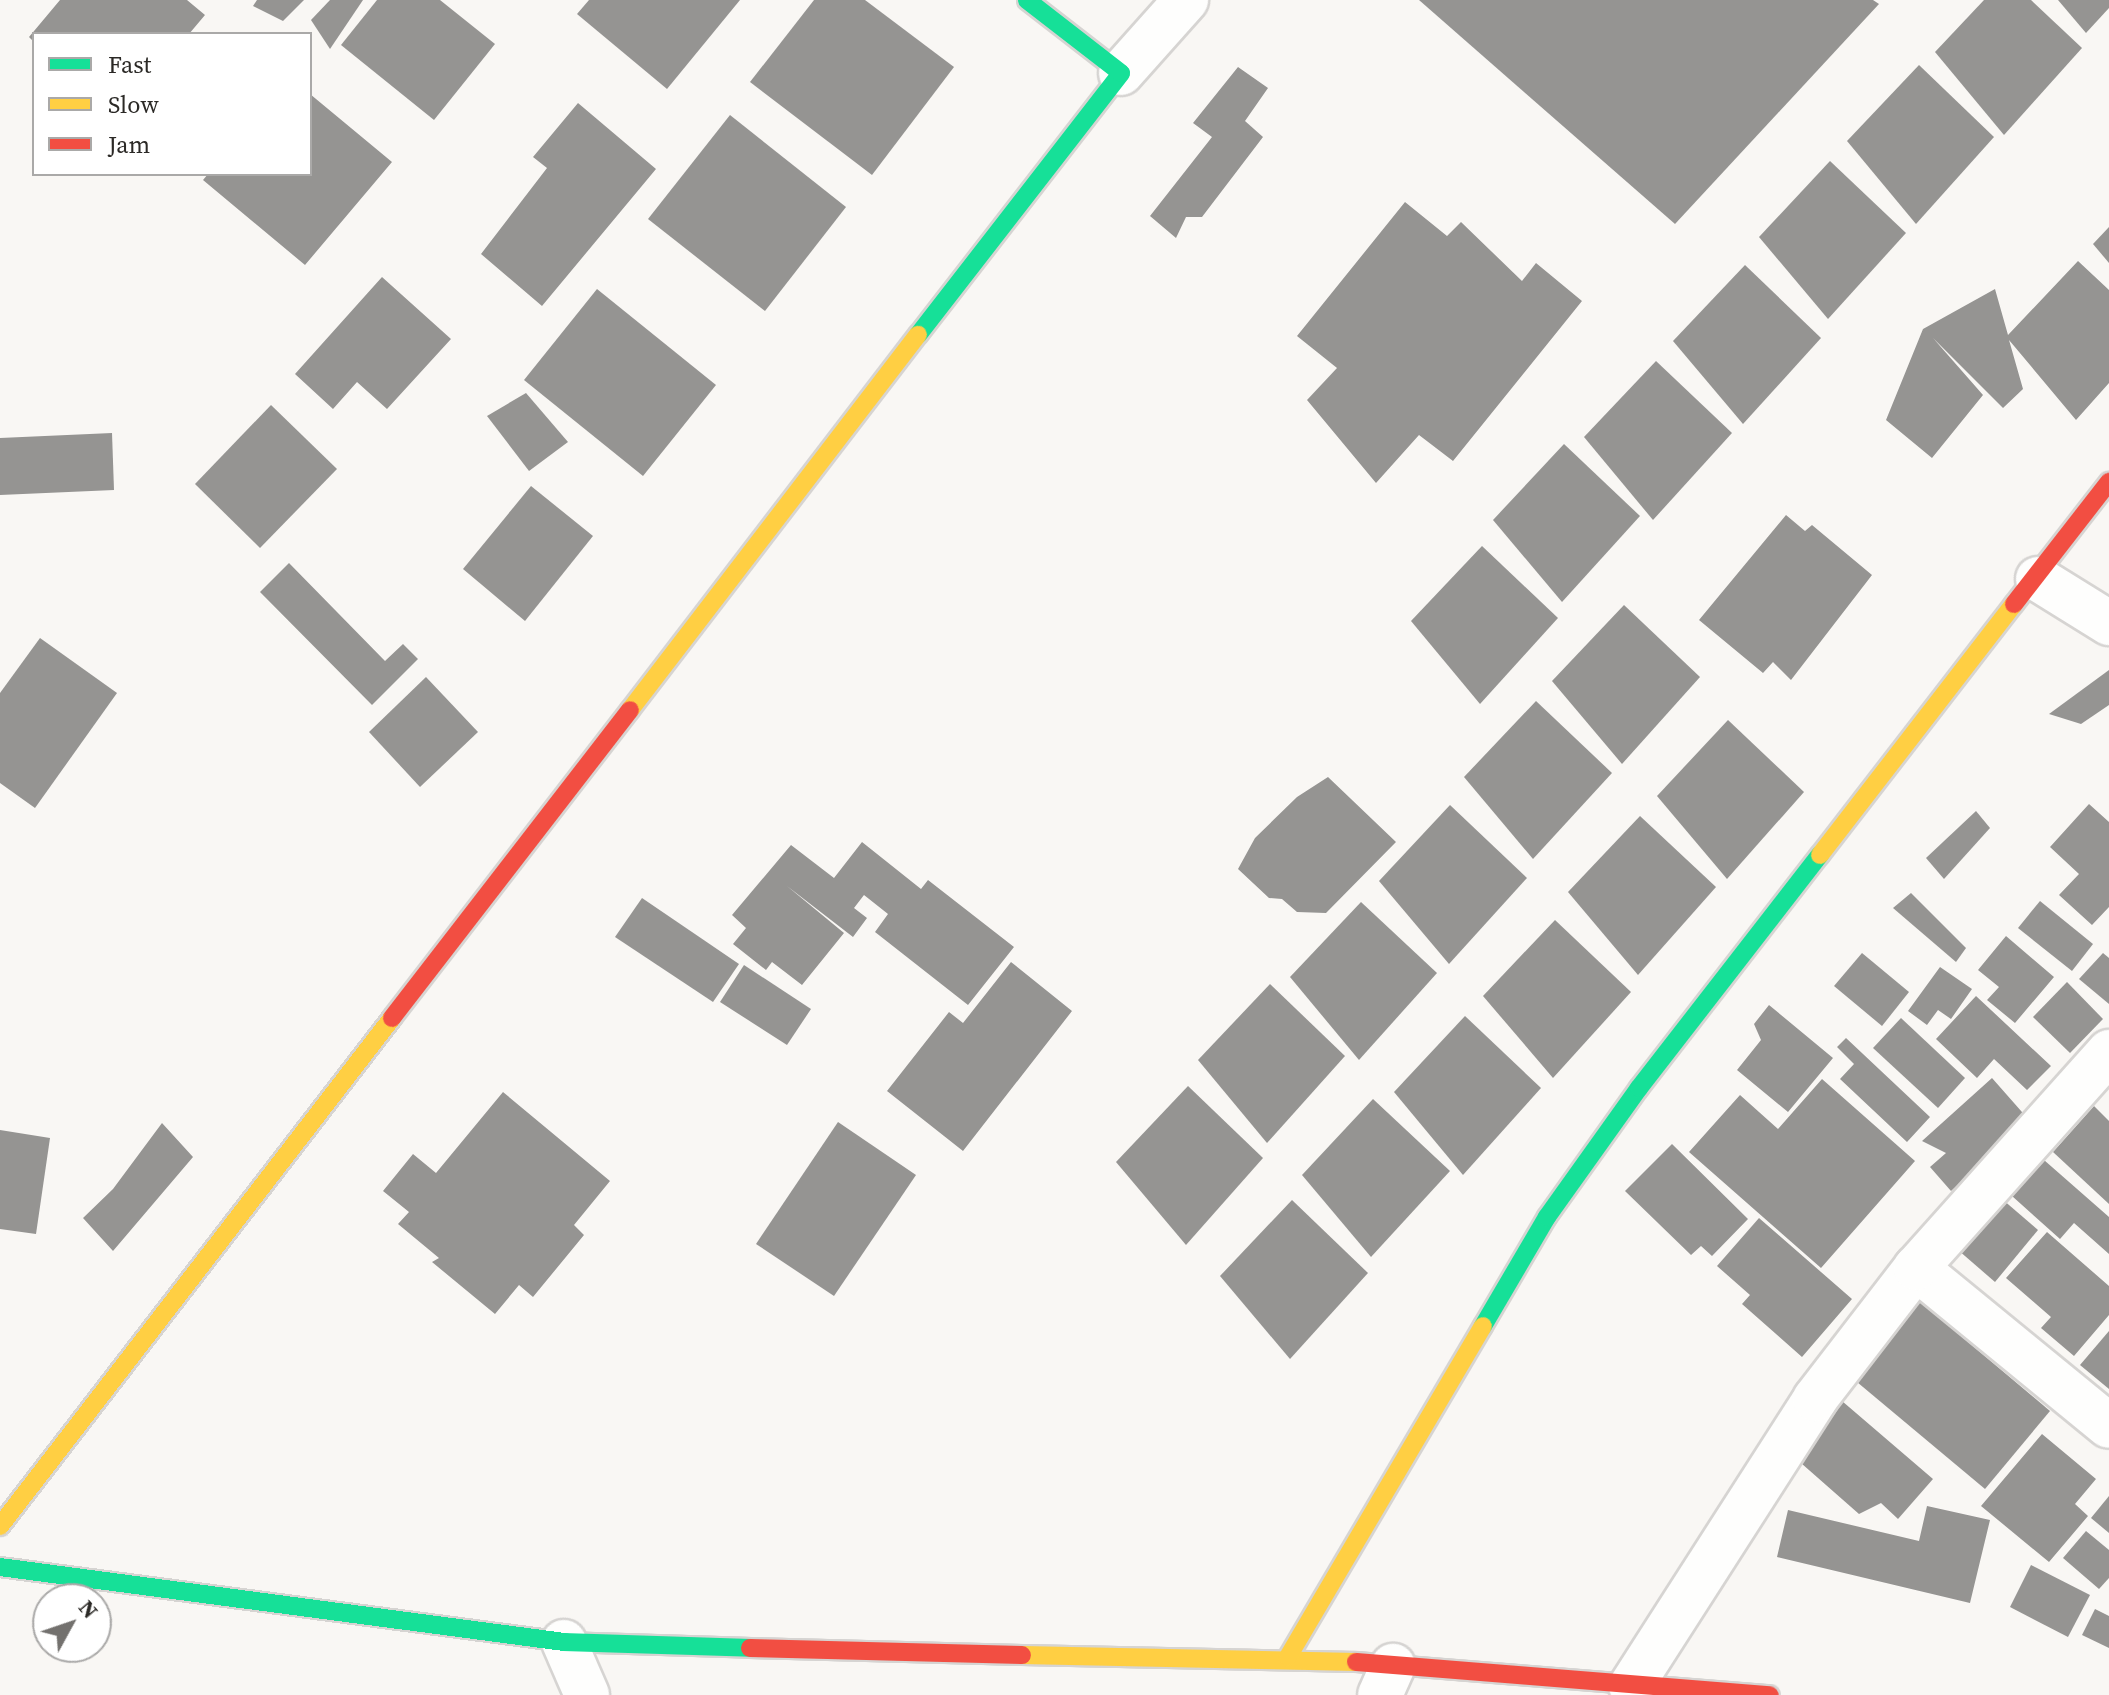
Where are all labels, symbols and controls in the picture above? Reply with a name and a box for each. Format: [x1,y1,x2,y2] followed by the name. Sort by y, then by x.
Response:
[32,32,312,176] legend
[108,48,151,81] text: Fast
[108,88,159,121] text: Slow
[108,128,150,161] text: Jam
[32,1583,112,1663] north arrow
[72,1593,105,1625] text: N

